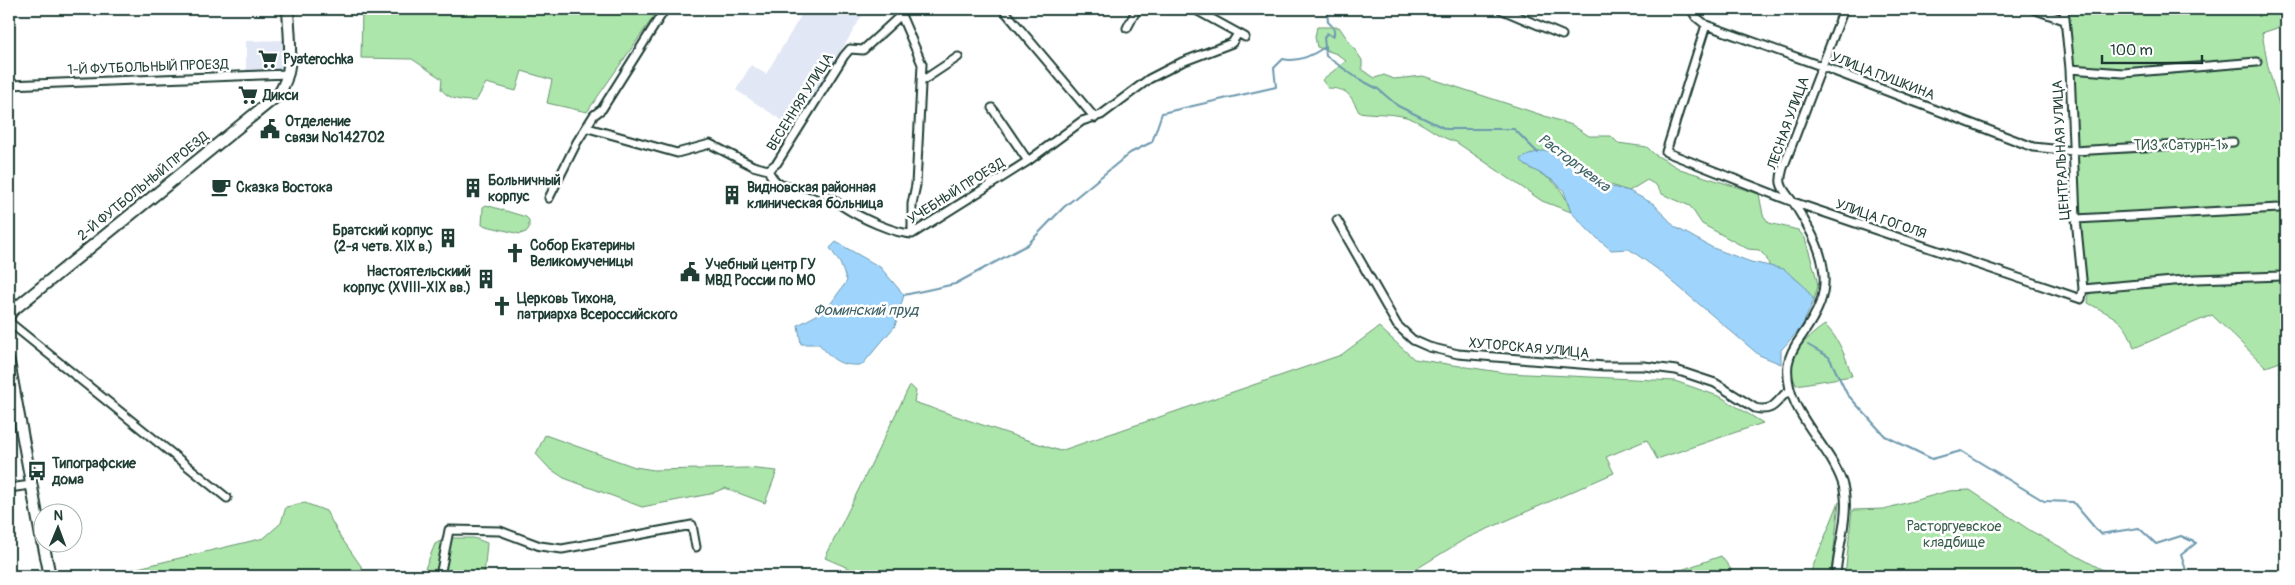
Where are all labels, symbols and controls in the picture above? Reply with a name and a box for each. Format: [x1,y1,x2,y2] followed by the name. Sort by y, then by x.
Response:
[2102,32,2202,64] scale bar
[2110,41,2153,60] text: 100 m
[257,48,279,70] supermarket icon: Pyaterochka
[1829,48,1937,104] street label: УЛИЦА ПУШКИНА
[763,50,837,154] street label: ВЕСЕННЯЯ УЛИЦА
[283,51,354,68] place label: Pyaterochka
[67,56,229,78] street label: 1-Й ФУТБОЛЬНЫЙ ПРОЕЗД
[1763,74,1813,173] street label: ЛЕСНАЯ УЛИЦА
[2049,80,2073,220] street label: ЦЕНТРАЛЬНАЯ УЛИЦА
[237,84,259,106] supermarket icon: Дикси
[262,87,299,104] place label: Дикси
[284,113,385,146] place label: Отделение связи №142702
[259,118,281,140] public building icon: Отделение связи №142702
[74,128,212,244] street label: 2-Й ФУТБОЛЬНЫЙ ПРОЕЗД
[1534,130,1615,197] water label: Расторгуевка
[2134,137,2228,154] park label: ТИЗ «Сатурн-1»
[904,154,1008,228] street label: УЧЕБНЫЙ ПРОЕЗД
[488,172,561,205] place label: Больничный корпус
[210,176,232,198] cafe icon: Сказка Востока
[462,177,484,199] building icon: Больничный корпус
[236,179,333,196] place label: Сказка Востока
[747,179,884,212] place label: Видновская районная клиническая больница
[721,184,743,206] building icon: Видновская районная клиническая больница
[1833,196,1929,242] street label: УЛИЦА ГОГОЛЯ
[333,222,433,255] place label: Братский корпус (2-я четв. XIX в.)
[437,227,459,249] building icon: Братский корпус (2-я четв. XIX в.)
[530,237,635,270] place label: Собор Екатерины Великомученицы
[504,242,526,264] church icon: Собор Екатерины Великомученицы
[705,256,816,289] place label: Учебный центр ГУ МВД России по МО
[679,261,701,283] public building icon: Учебный центр ГУ МВД России по МО
[343,263,471,296] place label: Настоятельскиий корпус (XVIII-XIX вв.)
[475,268,497,290] building icon: Настоятельскиий корпус (XVIII-XIX вв.)
[517,290,678,323] place label: Церковь Тихона, патриарха Всероссийского
[491,295,513,317] church icon: Церковь Тихона, патриарха Всероссийского
[814,301,920,320] water label: Фоминский пруд
[1468,334,1590,362] street label: ХУТОРСКАЯ УЛИЦА
[51,455,137,488] place label: Типографские дома
[26,460,48,482] bus stop icon: Типографские дома
[32,502,82,552] north arrow
[53,507,63,524] text: N
[1907,518,2001,551] park label: Расторгуевское кладбище

